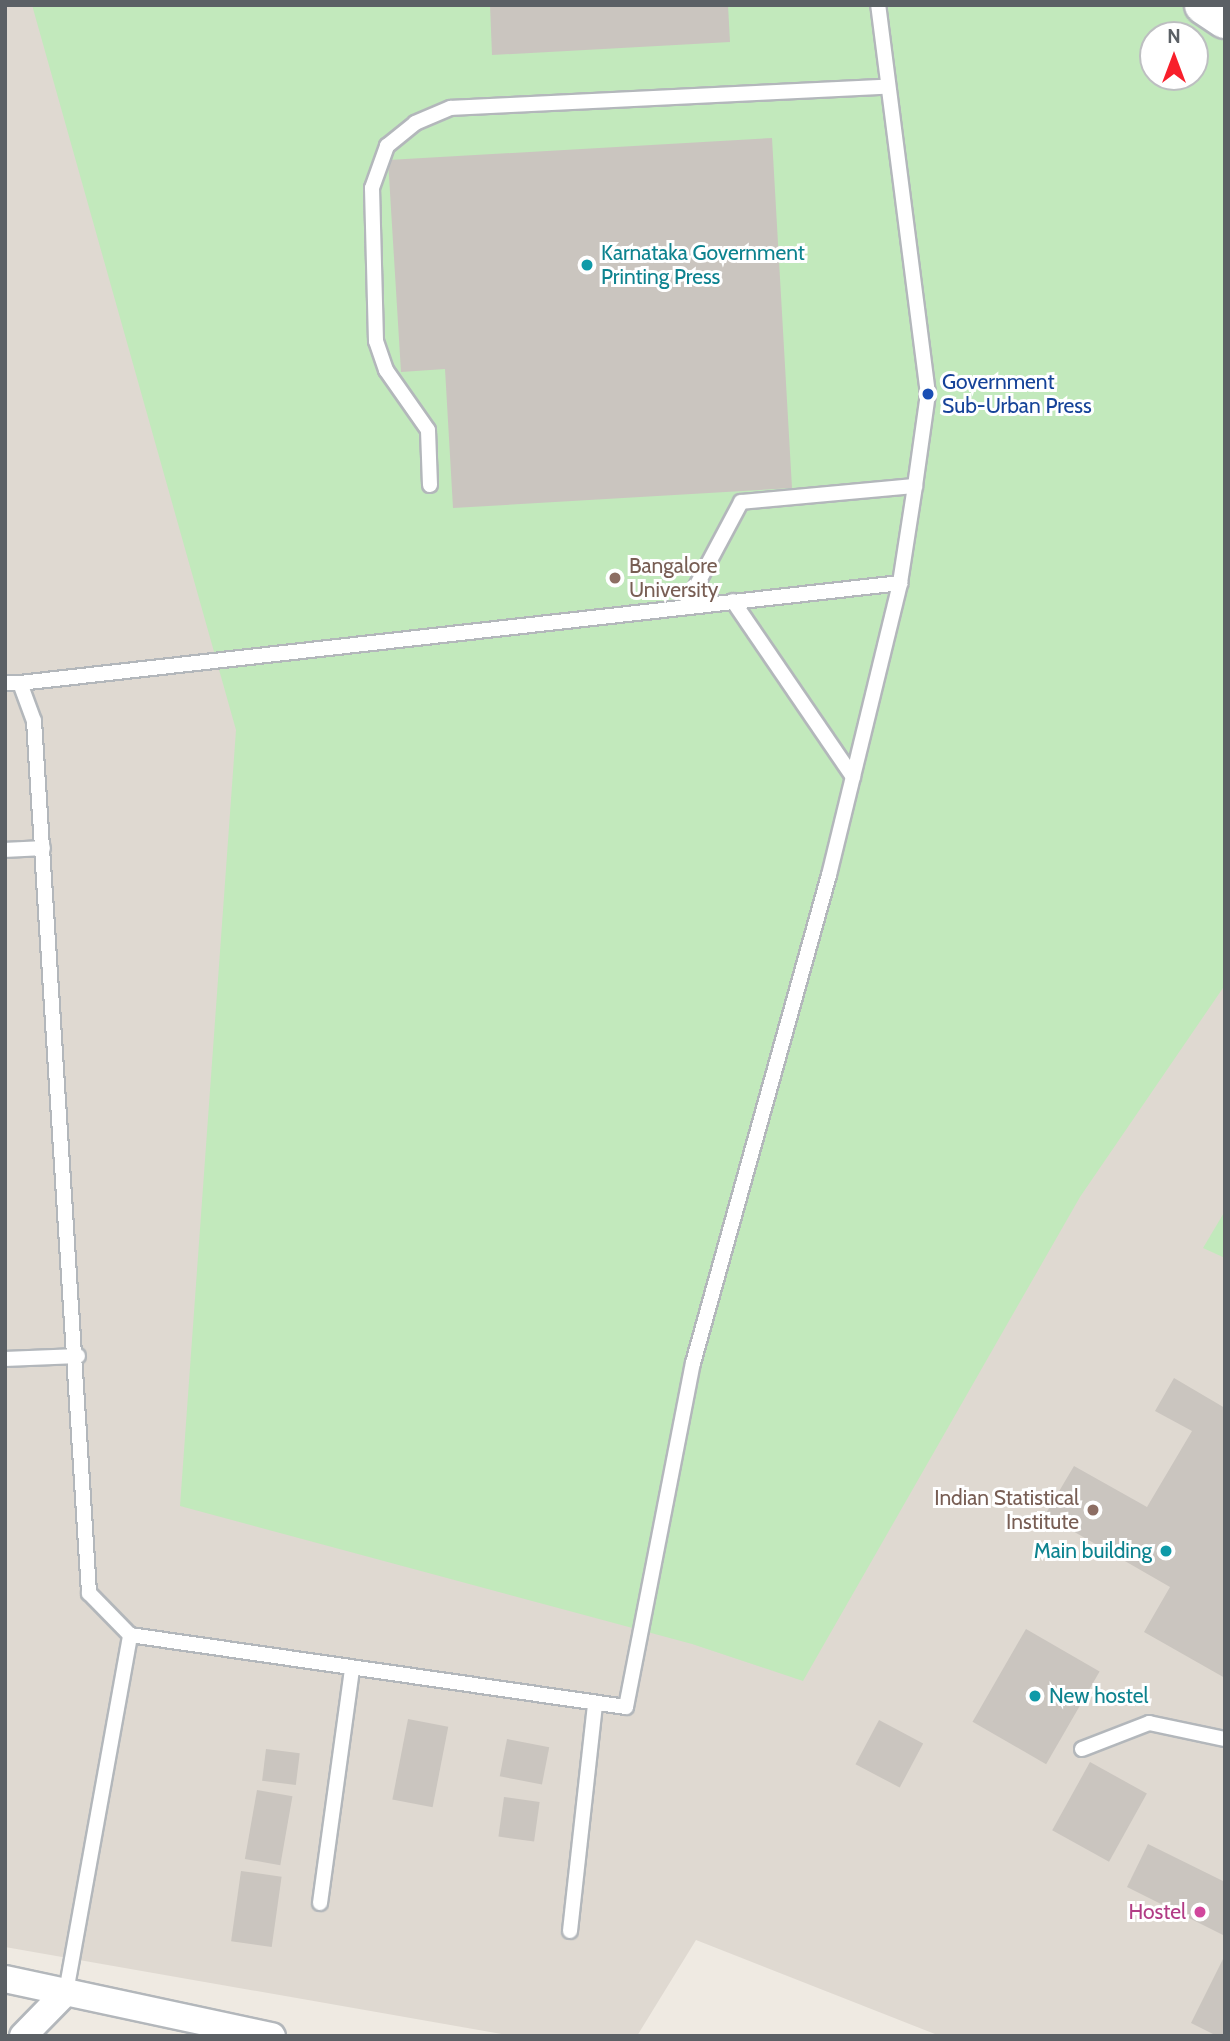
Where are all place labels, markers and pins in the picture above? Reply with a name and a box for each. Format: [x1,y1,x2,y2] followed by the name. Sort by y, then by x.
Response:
[601,240,805,290] place label: Karnataka Government Printing Press
[579,257,595,273] marker: Karnataka Government Printing Press
[942,369,1092,419] place label: Government Sub-Urban Press
[920,386,936,402] marker: Government Sub-Urban Press
[629,553,718,603] place label: Bangalore University
[607,570,623,586] marker: Bangalore University
[934,1485,1079,1535] place label: Indian Statistical Institute
[1085,1502,1101,1518] marker: Indian Statistical Institute
[1034,1538,1152,1564] place label: Main building
[1158,1543,1174,1559] marker: Main building
[1049,1683,1149,1709] place label: New hostel
[1027,1688,1043,1704] marker: New hostel
[1129,1899,1186,1925] place label: Hostel
[1192,1904,1208,1920] marker: Hostel

